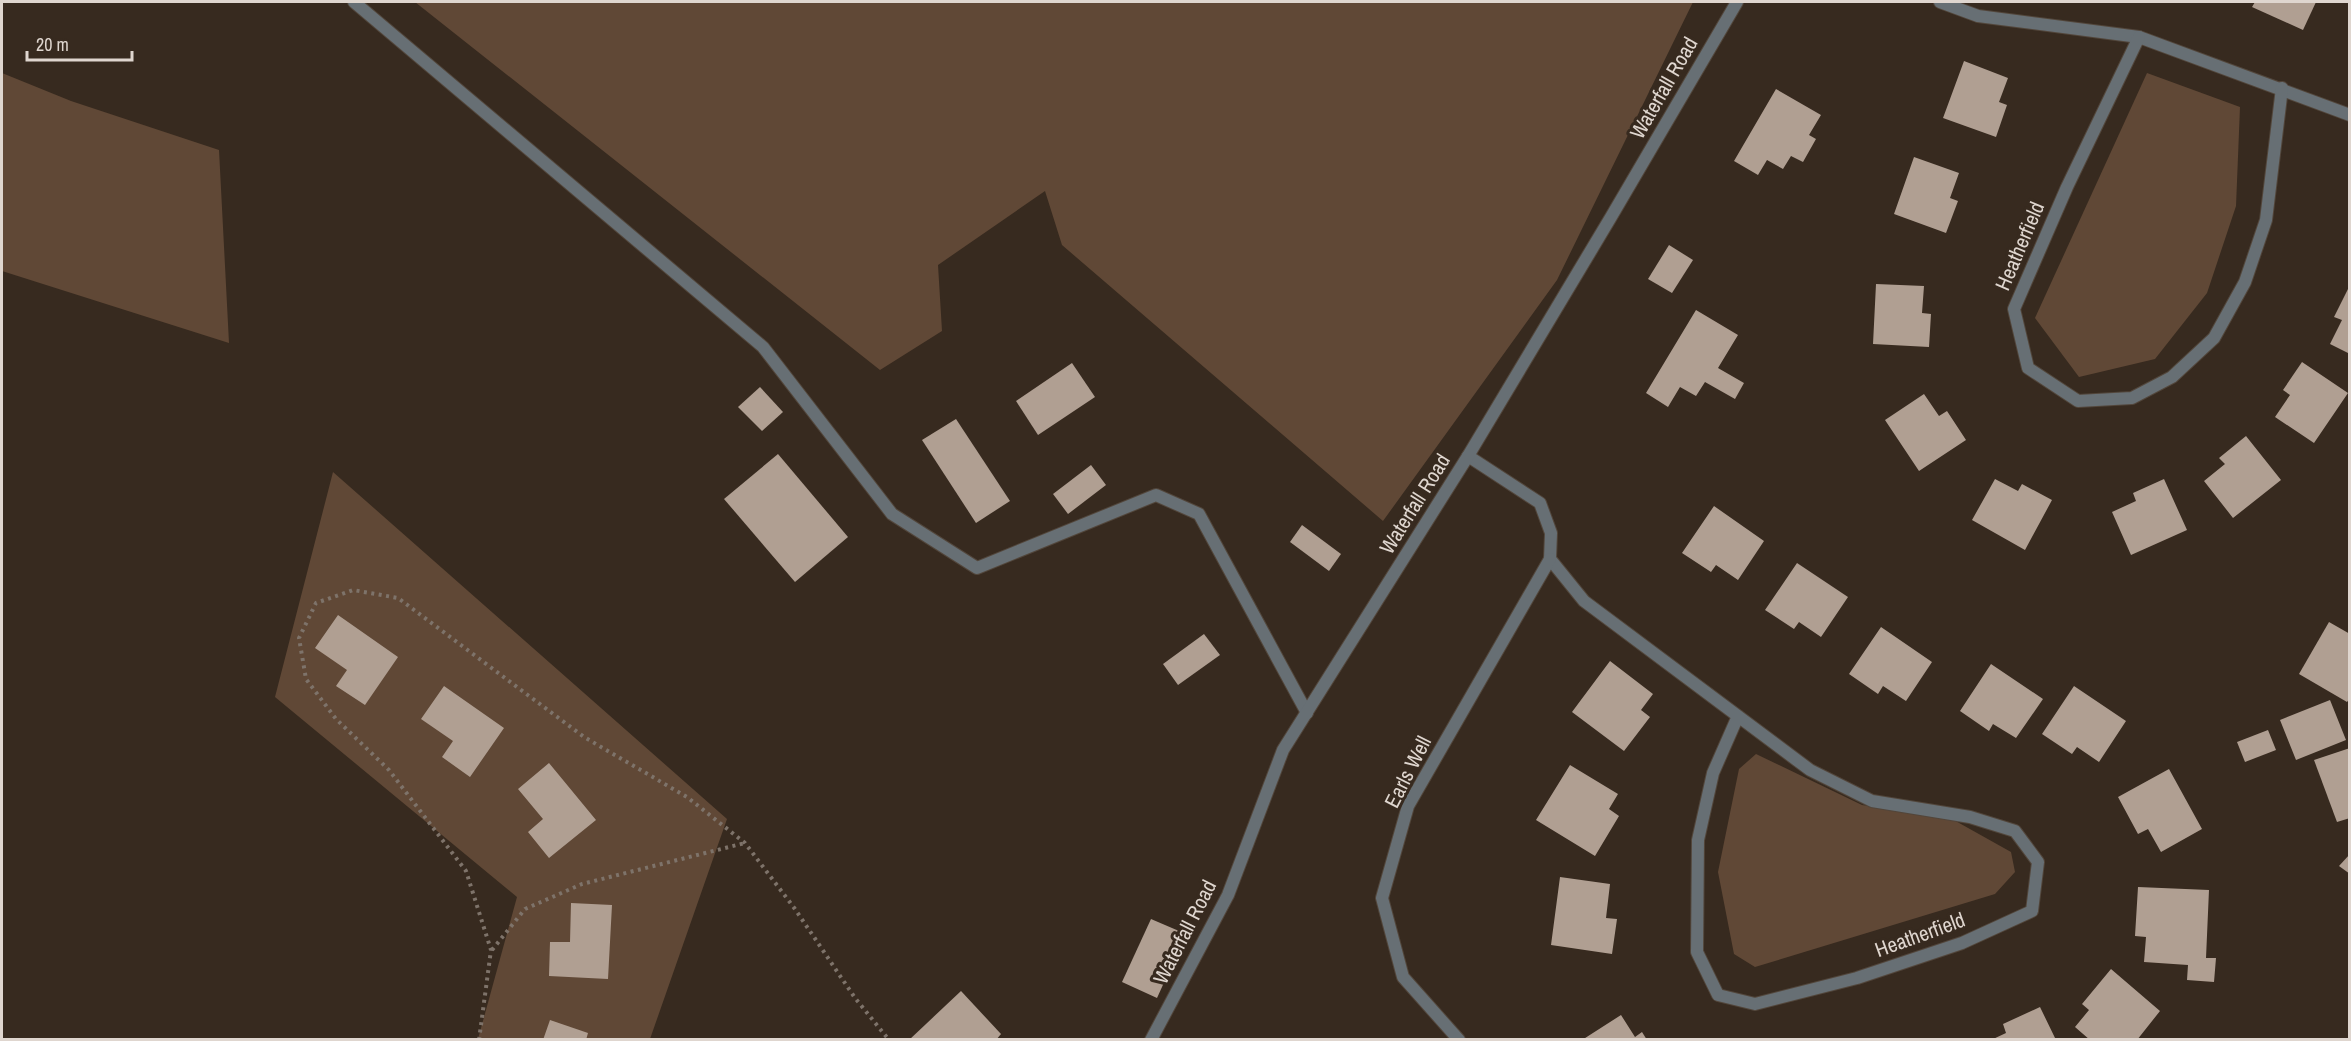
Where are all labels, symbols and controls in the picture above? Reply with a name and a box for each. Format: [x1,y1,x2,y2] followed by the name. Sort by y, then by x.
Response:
[27,24,132,62] scale bar
[1623,31,1704,144] street label: Waterfall Road
[36,32,69,57] text: 20 m
[1988,197,2051,295] street label: Heatherfield
[1372,448,1457,559] street label: Waterfall Road
[1377,731,1438,813] street label: Earls Well
[1146,875,1223,989] street label: Waterfall Road
[1871,905,1969,964] street label: Heatherfield

